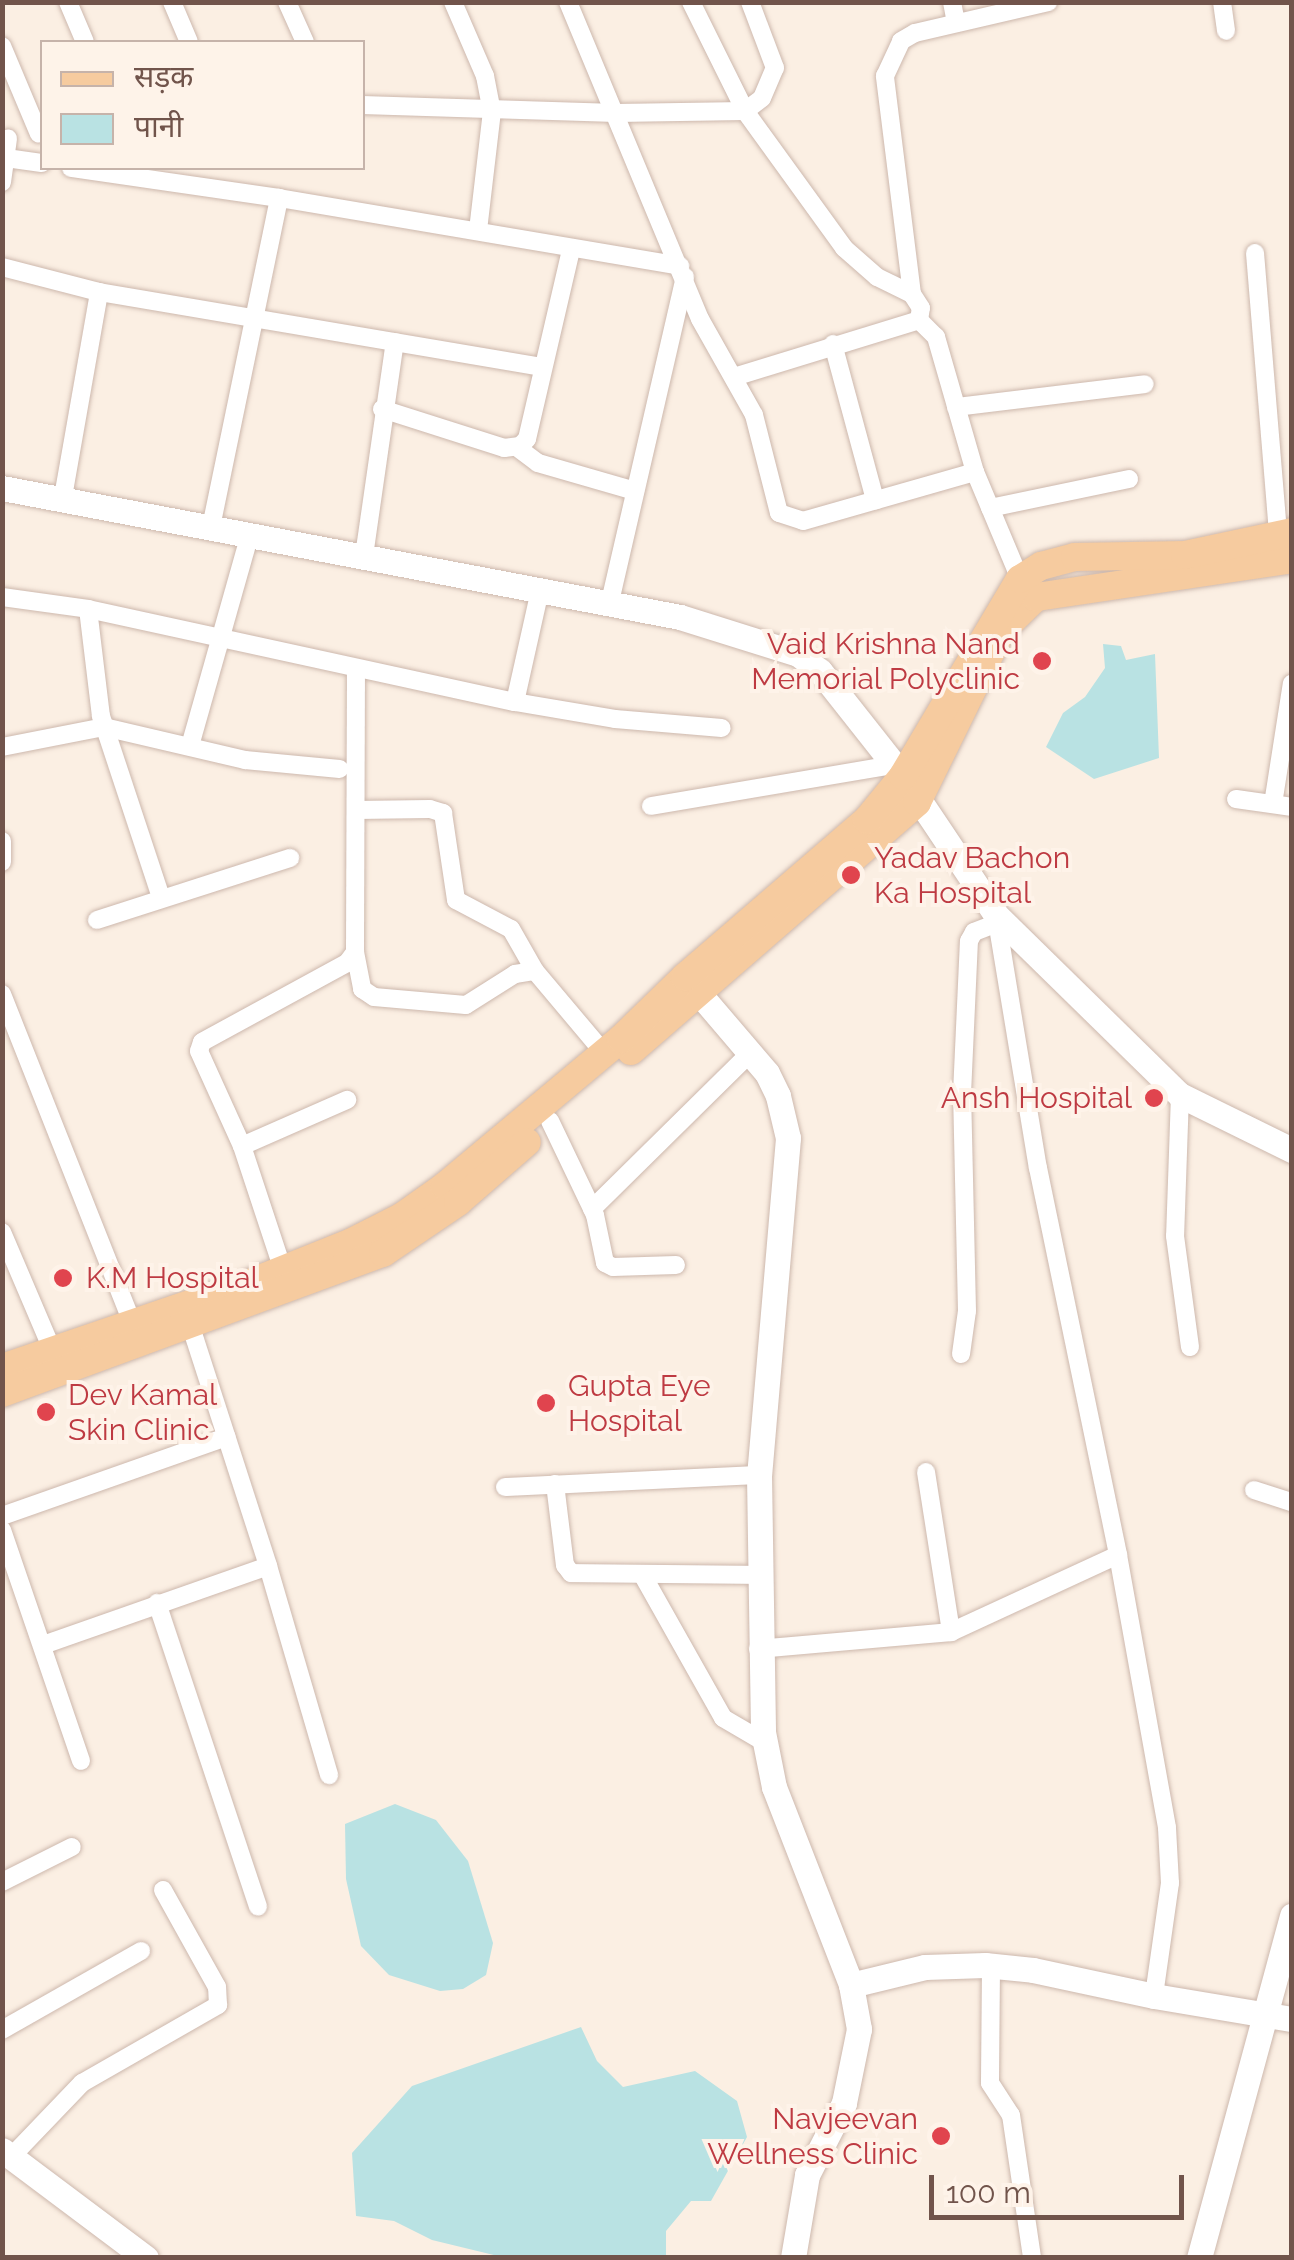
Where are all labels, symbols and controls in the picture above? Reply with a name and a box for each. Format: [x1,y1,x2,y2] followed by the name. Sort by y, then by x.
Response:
[40,40,365,170] legend
[134,59,193,94] text: सड़क
[134,109,183,144] text: पानी
[750,626,1020,696] place label: Vaid Krishna Nand Memorial Polyclinic
[1029,648,1055,674] marker: Vaid Krishna Nand Memorial Polyclinic
[874,840,1071,910] place label: Yadav Bachon Ka Hospital
[838,862,864,888] marker: Yadav Bachon Ka Hospital
[941,1080,1132,1116] place label: Ansh Hospital
[1141,1085,1167,1111] marker: Ansh Hospital
[86,1260,259,1296] place label: K.M Hospital
[50,1265,76,1291] marker: K.M Hospital
[568,1368,711,1438] place label: Gupta Eye Hospital
[68,1377,218,1448] place label: Dev Kamal Skin Clinic
[533,1390,559,1416] marker: Gupta Eye Hospital
[33,1399,59,1425] marker: Dev Kamal Skin Clinic
[707,2101,918,2172] place label: Navjeevan Wellness Clinic
[928,2123,954,2149] marker: Navjeevan Wellness Clinic
[934,2155,1189,2217] scale bar
[946,2175,1031,2210] text: 100 m

